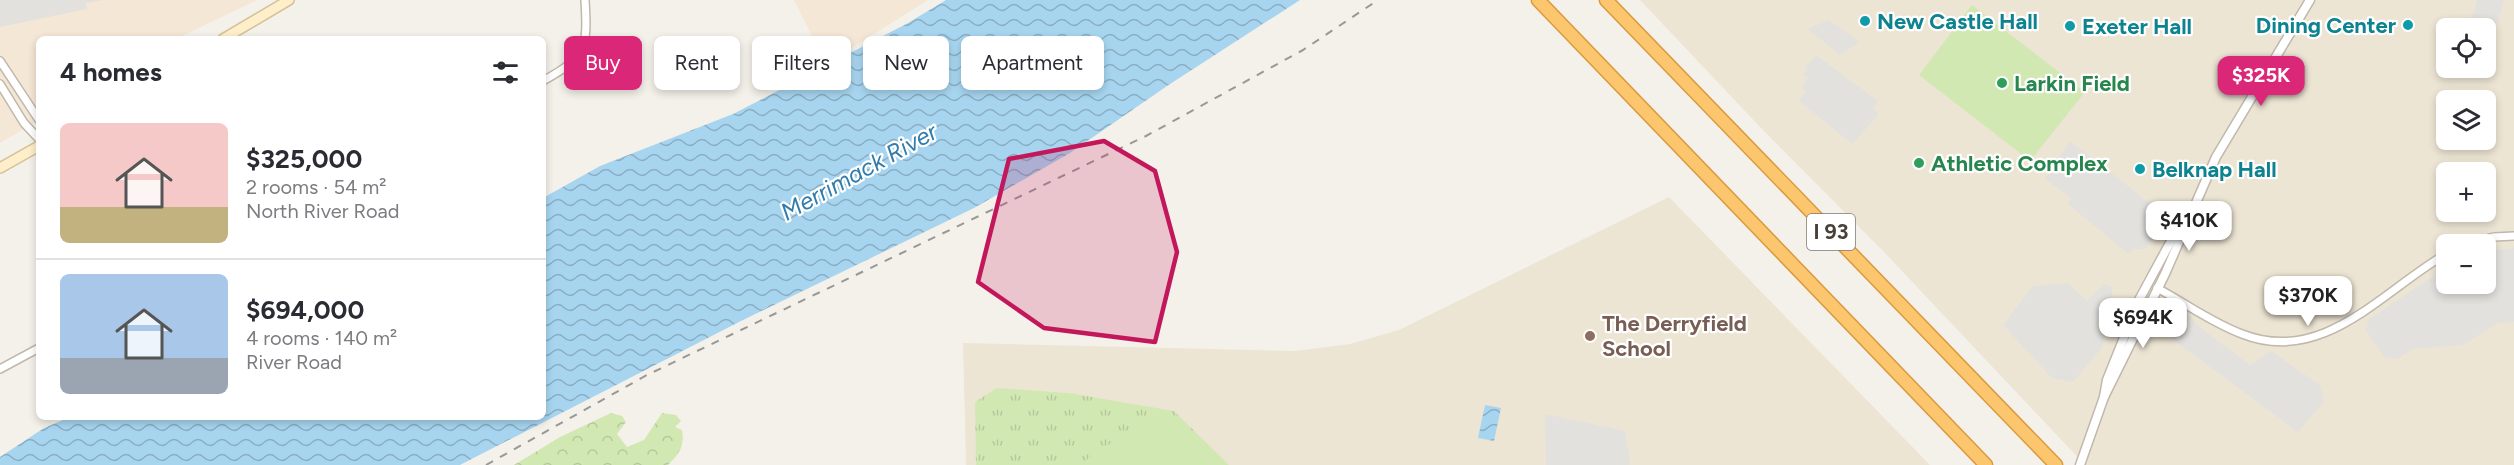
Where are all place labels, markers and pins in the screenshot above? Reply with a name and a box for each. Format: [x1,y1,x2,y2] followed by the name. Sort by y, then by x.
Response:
[1877,8,2038,35] place label: New Castle Hall
[2256,12,2397,39] place label: Dining Center
[2082,13,2192,40] place label: Exeter Hall
[1858,14,1872,28] marker: New Castle Hall
[2401,18,2415,32] marker: Dining Center
[2063,19,2077,33] marker: Exeter Hall
[2219,56,2303,107] pin: $325K
[2014,70,2130,97] place label: Larkin Field
[1995,76,2009,90] marker: Larkin Field
[1931,150,2108,177] place label: Athletic Complex
[1912,156,1926,170] marker: Athletic Complex
[2152,156,2277,183] place label: Belknap Hall
[2133,162,2147,176] marker: Belknap Hall
[2147,201,2231,252] pin: $410K
[2266,276,2350,327] pin: $370K
[2101,298,2185,349] pin: $694K
[1602,310,1747,362] place label: The Derryfield School
[1583,329,1597,343] marker: The Derryfield School

